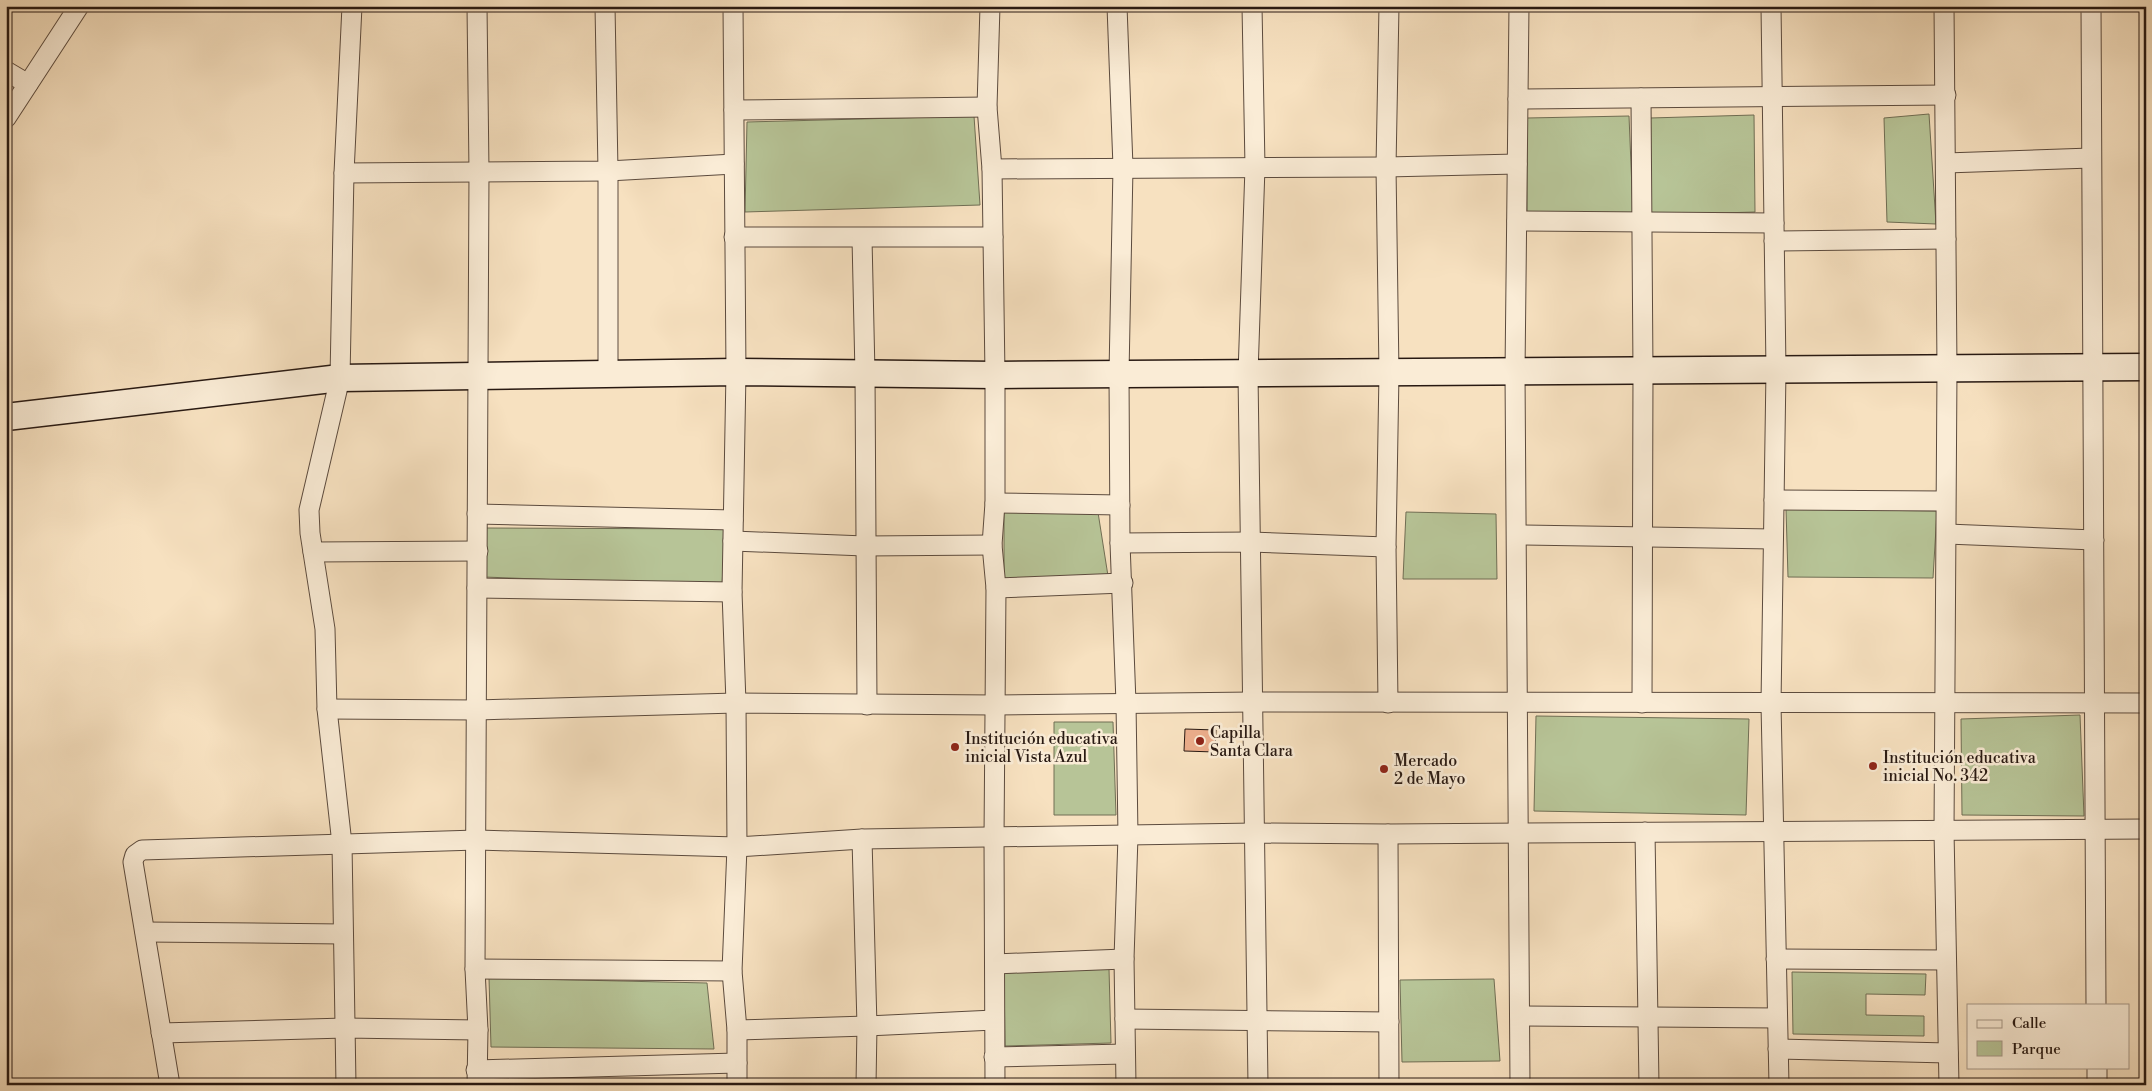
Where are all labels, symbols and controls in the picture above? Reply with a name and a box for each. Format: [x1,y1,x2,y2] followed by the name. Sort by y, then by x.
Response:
[1210,723,1294,761] place label: Capilla Santa Clara
[965,729,1119,767] place label: Institución educativa inicial Vista Azul
[1194,735,1206,747] marker: Capilla Santa Clara
[949,741,961,753] marker: Institución educativa inicial Vista Azul
[1883,748,2037,786] place label: Institución educativa inicial No. 342
[1394,751,1465,789] place label: Mercado 2 de Mayo
[1867,760,1879,772] marker: Institución educativa inicial No. 342
[1378,763,1390,775] marker: Mercado 2 de Mayo
[1967,1004,2130,1068] legend
[2012,1014,2046,1033] text: Calle
[2012,1040,2061,1059] text: Parque

